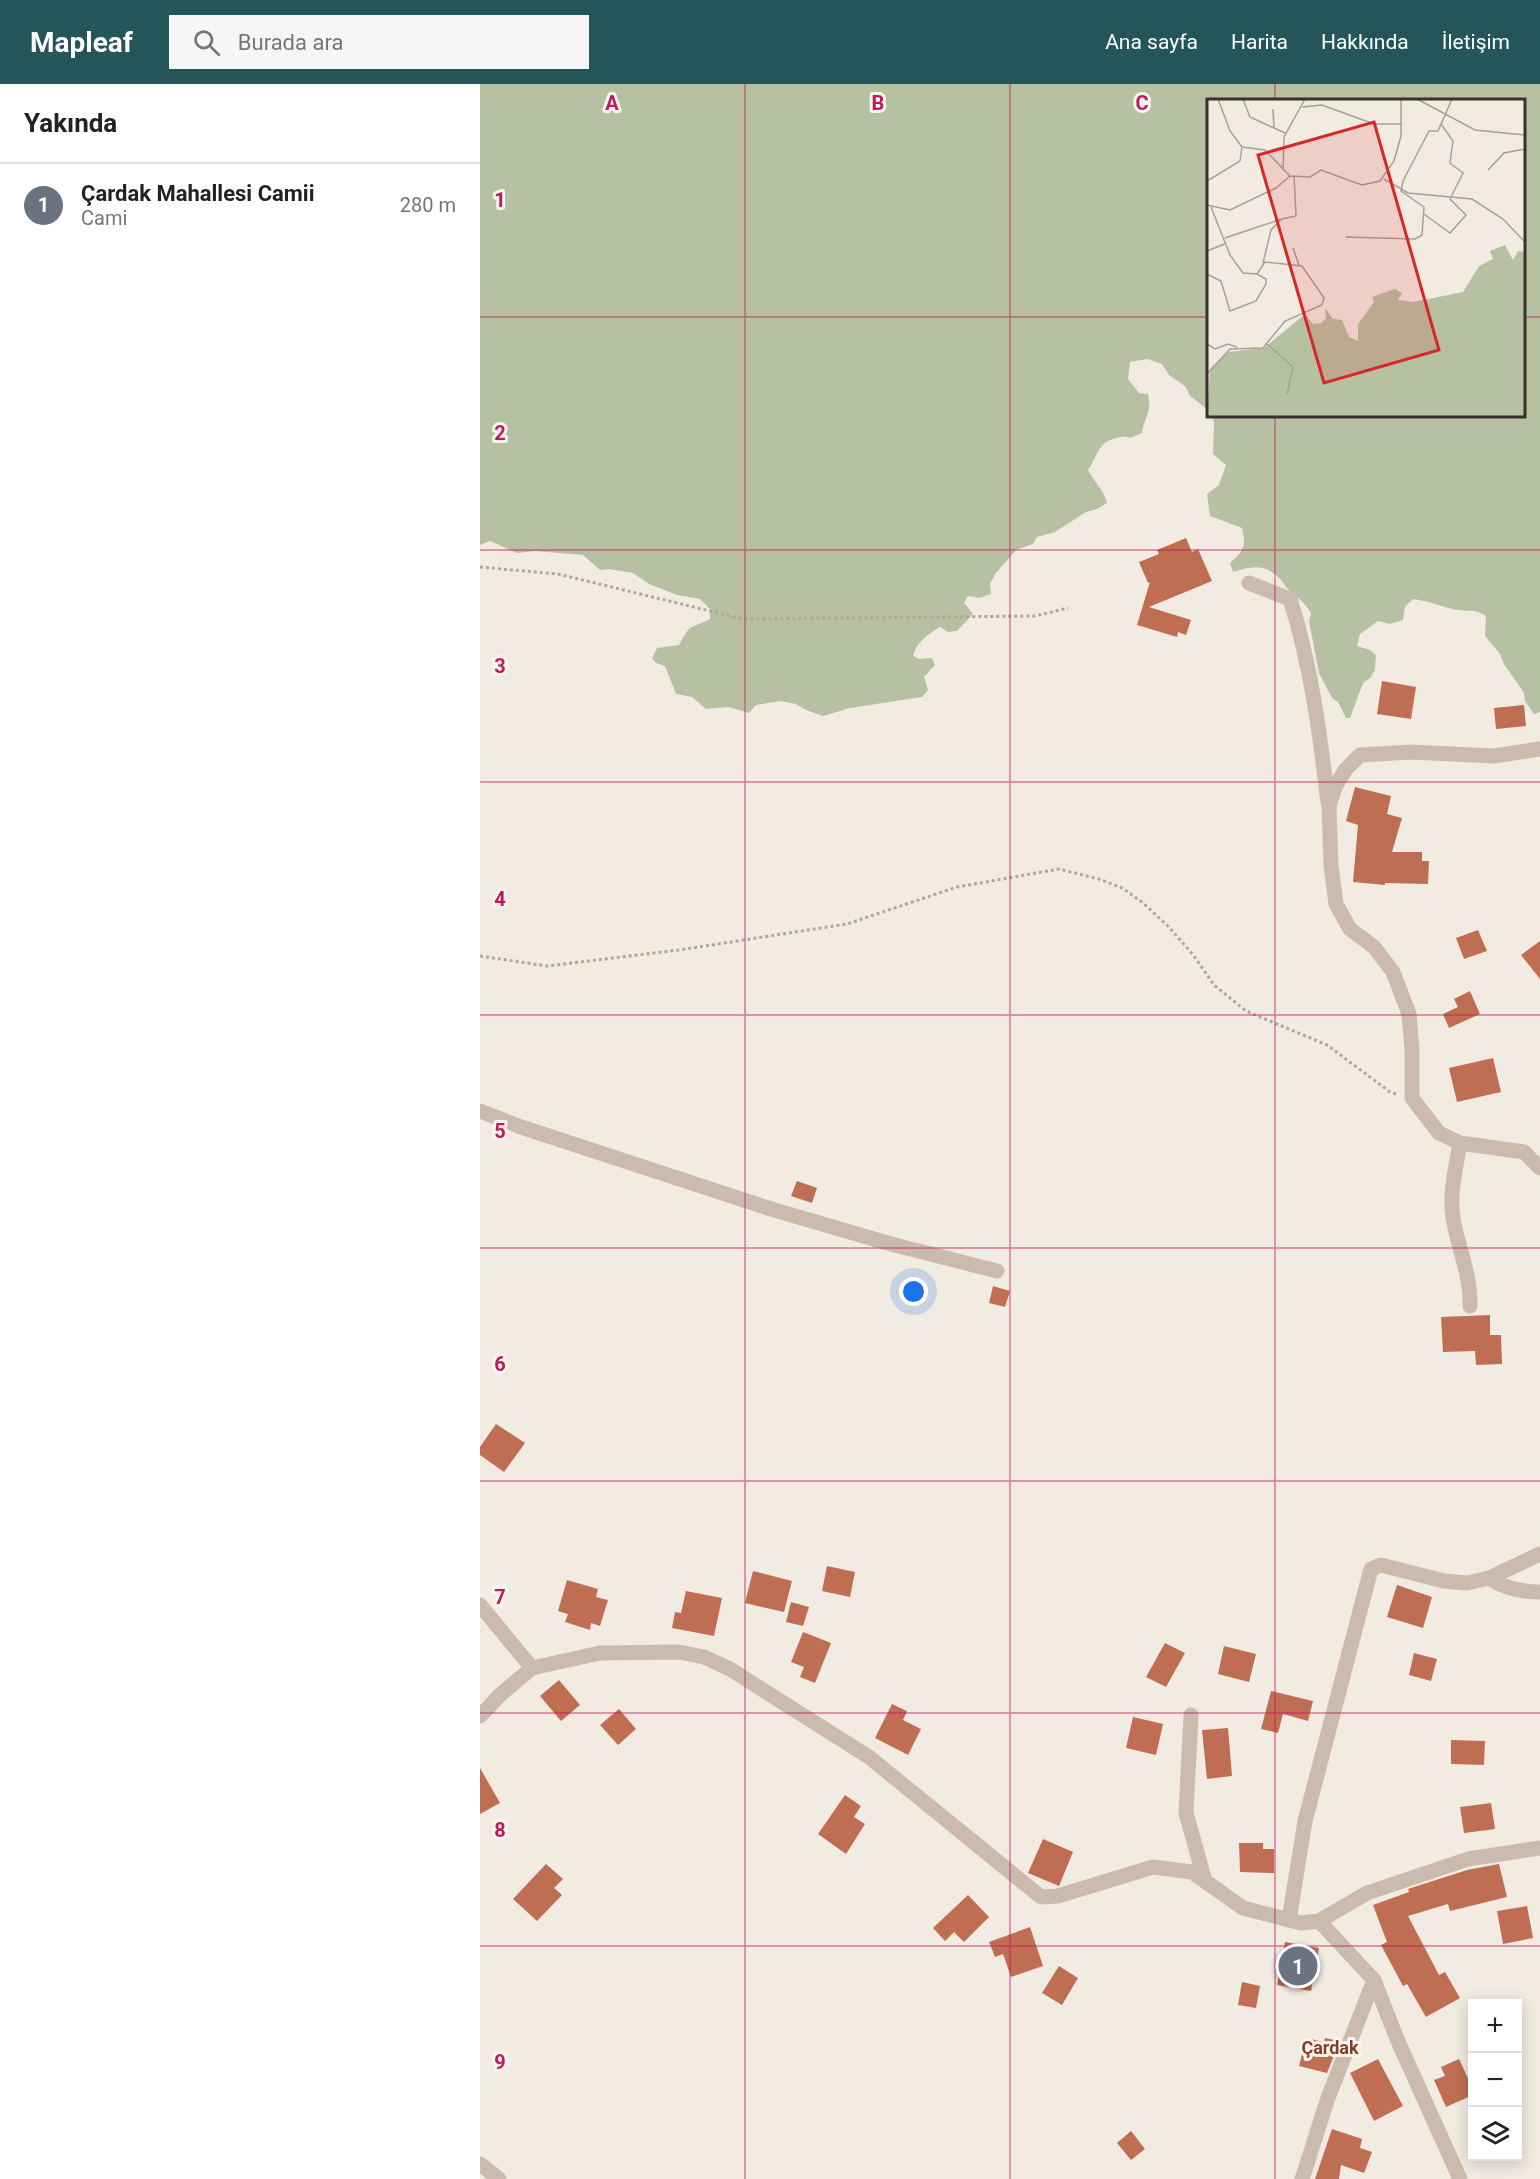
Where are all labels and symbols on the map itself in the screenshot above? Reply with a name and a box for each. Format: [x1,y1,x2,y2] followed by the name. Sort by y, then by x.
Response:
[605,91,619,115] text: A
[872,91,884,115] text: B
[1135,91,1149,115] text: C
[1207,99,1525,417] inset map
[494,188,506,212] text: 1
[494,421,506,445] text: 2
[494,654,506,678] text: 3
[494,887,506,911] text: 4
[494,1119,506,1143] text: 5
[899,1277,928,1306] your location
[494,1352,506,1376] text: 6
[494,1585,506,1609] text: 7
[494,1818,506,1842] text: 8
[1278,1944,1318,1988] pin: 1
[1301,2037,1359,2058] district label: Çardak
[494,2050,506,2074] text: 9

